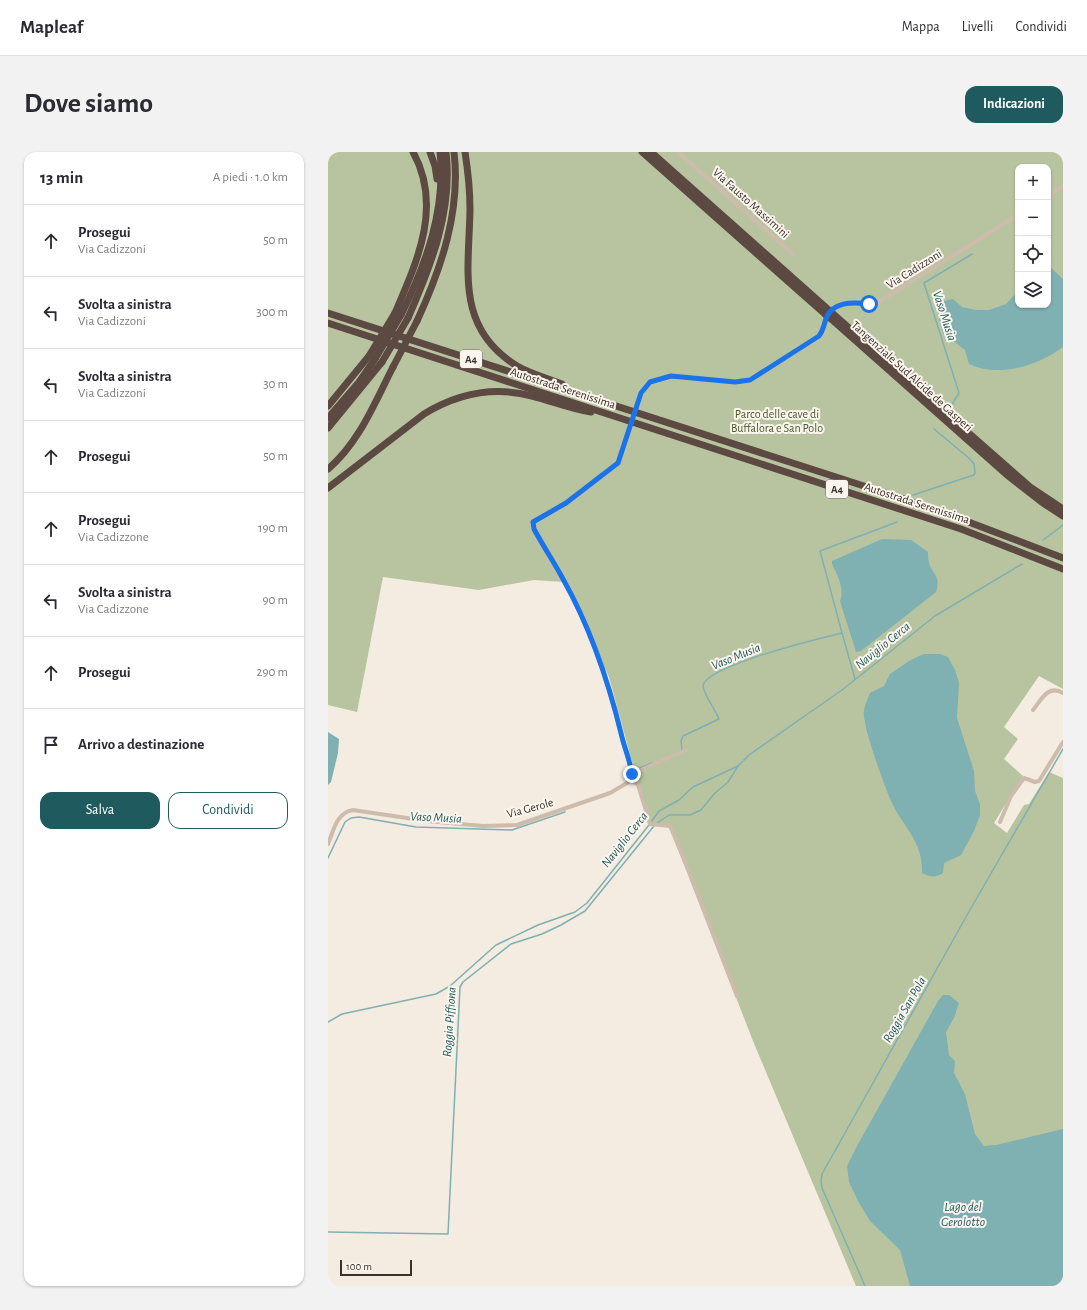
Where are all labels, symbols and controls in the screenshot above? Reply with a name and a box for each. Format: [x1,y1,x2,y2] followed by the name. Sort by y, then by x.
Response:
[20,18,83,37] text: Mapleaf
[902,20,940,34] text: Mappa
[962,20,993,34] text: Livelli
[1015,20,1067,34] text: Condividi
[965,86,1063,123] button: Indicazioni
[24,90,153,118] text: Dove siamo
[1015,164,1051,308] map controls
[1015,164,1051,200] button: +
[711,166,791,240] street label: Via Fausto Massimini
[40,169,83,186] text: 13 min
[213,171,288,184] text: A piedi · 1.0 km
[1015,200,1051,236] button: −
[78,225,131,240] text: Prosegui
[40,230,62,252] icon: ahead
[263,234,288,247] text: 50 m
[1015,236,1051,272] button: locate
[78,243,146,256] text: Via Cadizzoni
[884,247,944,291] street label: Via Cadizzoni
[1015,272,1051,308] button: layers
[930,289,958,343] water label: Vaso Musia
[860,295,878,313] route start
[78,297,172,312] text: Svolta a sinistra
[40,302,62,324] icon: left
[256,306,288,319] text: 300 m
[78,315,146,328] text: Via Cadizzoni
[849,319,975,433] street label: Tangenziale Sud Alcide de Gasperi
[460,350,482,368] road number: A4
[509,365,618,411] street label: Autostrada Serenissima
[78,369,172,384] text: Svolta a sinistra
[40,374,62,396] icon: left
[263,378,288,391] text: 30 m
[78,387,146,400] text: Via Cadizzoni
[731,408,823,434] park label: Parco delle cave di Buffalora e San Polo
[40,446,62,468] icon: ahead
[78,449,131,464] text: Prosegui
[263,450,288,463] text: 50 m
[826,480,848,498] road number: A4
[863,480,972,526] street label: Autostrada Serenissima
[78,513,131,528] text: Prosegui
[40,518,62,540] icon: ahead
[258,522,288,535] text: 190 m
[78,531,149,544] text: Via Cadizzone
[78,585,172,600] text: Svolta a sinistra
[40,590,62,612] icon: left
[262,594,288,607] text: 90 m
[78,603,149,616] text: Via Cadizzone
[853,620,913,672] water label: Naviglio Cerca
[710,641,763,673] water label: Vaso Musia
[40,662,62,684] icon: ahead
[78,665,131,680] text: Prosegui
[257,666,288,679] text: 290 m
[40,734,62,756] icon: arrive
[78,737,204,752] text: Arrivo a destinazione
[623,765,641,783] route end
[40,792,160,829] button: Salva
[168,792,288,829] button: Condividi
[505,796,555,820] street label: Via Gerole
[410,810,462,826] water label: Vaso Musia
[599,810,651,870] water label: Naviglio Cerca
[881,975,929,1045] water label: Roggia San Pola
[441,986,459,1057] water label: Roggia Piffiona
[941,1201,985,1229] water label: Lago del Gerolotto
[340,1258,412,1277] scale bar
[346,1261,372,1272] text: 100 m

